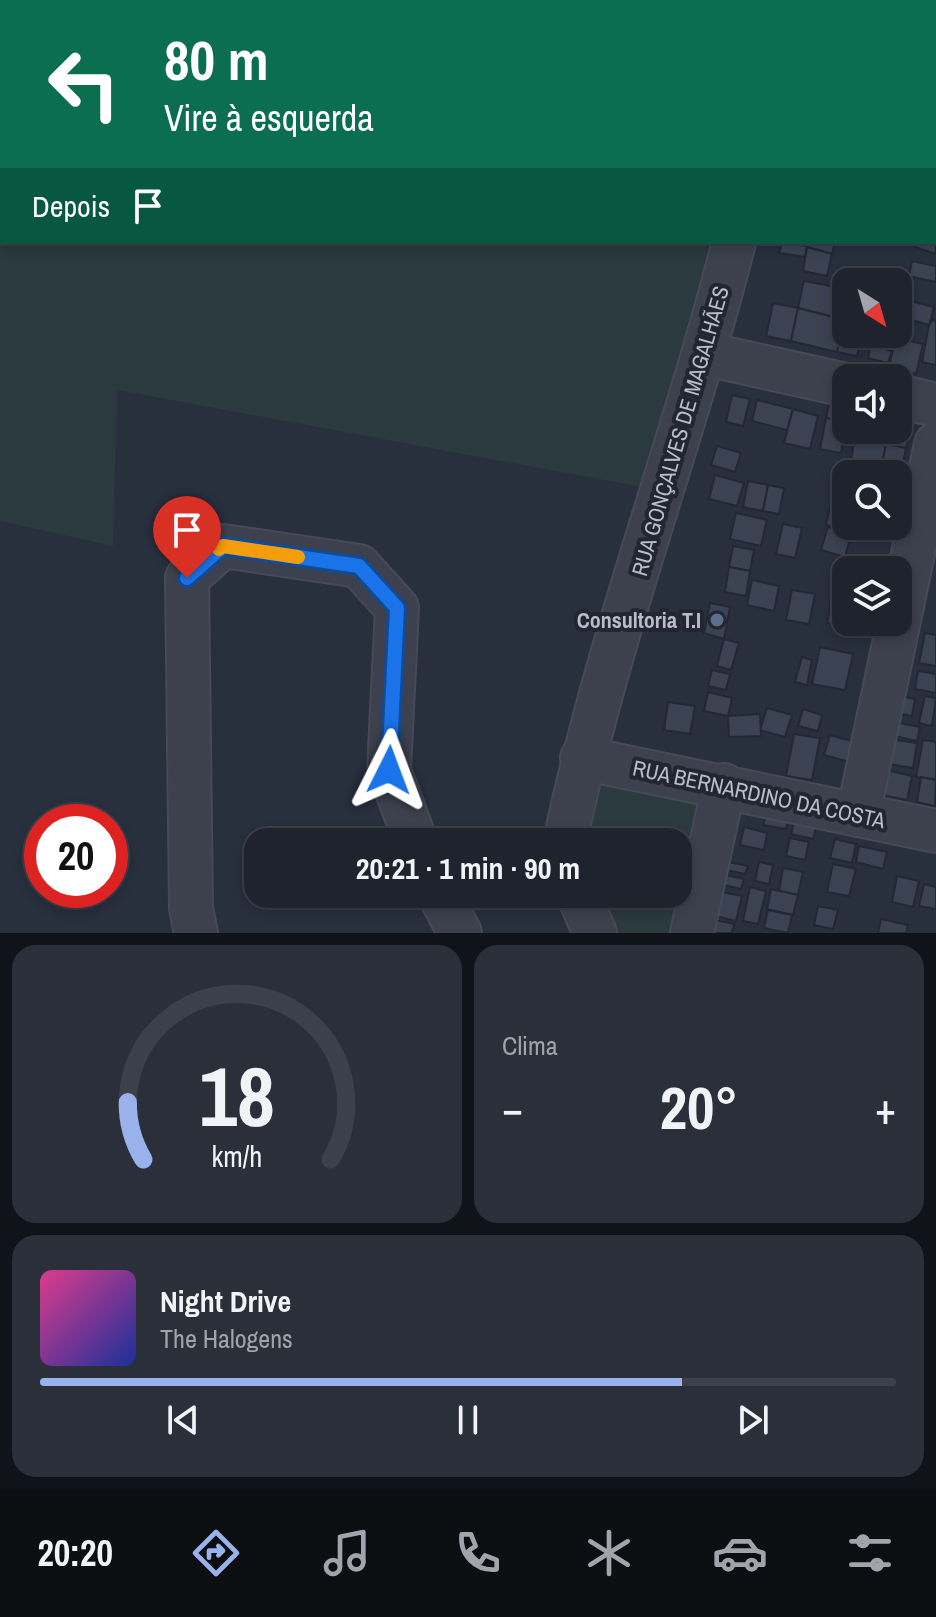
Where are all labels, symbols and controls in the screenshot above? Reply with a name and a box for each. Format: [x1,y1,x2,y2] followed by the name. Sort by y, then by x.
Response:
[164,22,269,97] text: 80 m
[32,32,136,136] icon: left
[164,94,374,142] text: Vire à esquerda
[126,184,170,228] icon: arrive
[32,186,110,226] text: Depois
[832,268,912,348] north arrow
[832,268,912,636] map controls
[624,282,736,580] street label: RUA GONÇALVES DE MAGALHÃES
[832,364,912,444] button: sound
[832,460,912,540] button: search
[153,496,221,578] pin
[165,508,209,552] icon: arrive
[832,556,912,636] button: layers
[577,605,701,635] place label: Consultoria T.I
[708,611,726,629] marker: Consultoria T.I
[347,728,431,812] position arrow
[630,753,889,836] street label: RUA BERNARDINO DA COSTA
[24,804,128,908] speed limit sign: 20
[356,848,580,888] text: 20:21 · 1 min · 90 m
[502,1028,558,1063] text: Clima
[199,1040,275,1152] text: 18
[660,1067,738,1148] text: 20°
[502,1078,523,1138] text: −
[875,1078,896,1138] text: +
[212,1137,262,1176] text: km/h
[160,1281,291,1321] text: Night Drive
[160,1321,293,1356] text: The Halogens
[161,1398,205,1442] icon: previous
[446,1398,490,1442] icon: pause
[731,1398,775,1442] icon: next
[188,1525,244,1581] icon: directions
[319,1525,375,1581] icon: music
[450,1525,506,1581] icon: phone
[581,1525,637,1581] icon: climate
[712,1525,768,1581] icon: car
[842,1525,898,1581] icon: filters
[37,1529,113,1577] text: 20:20

